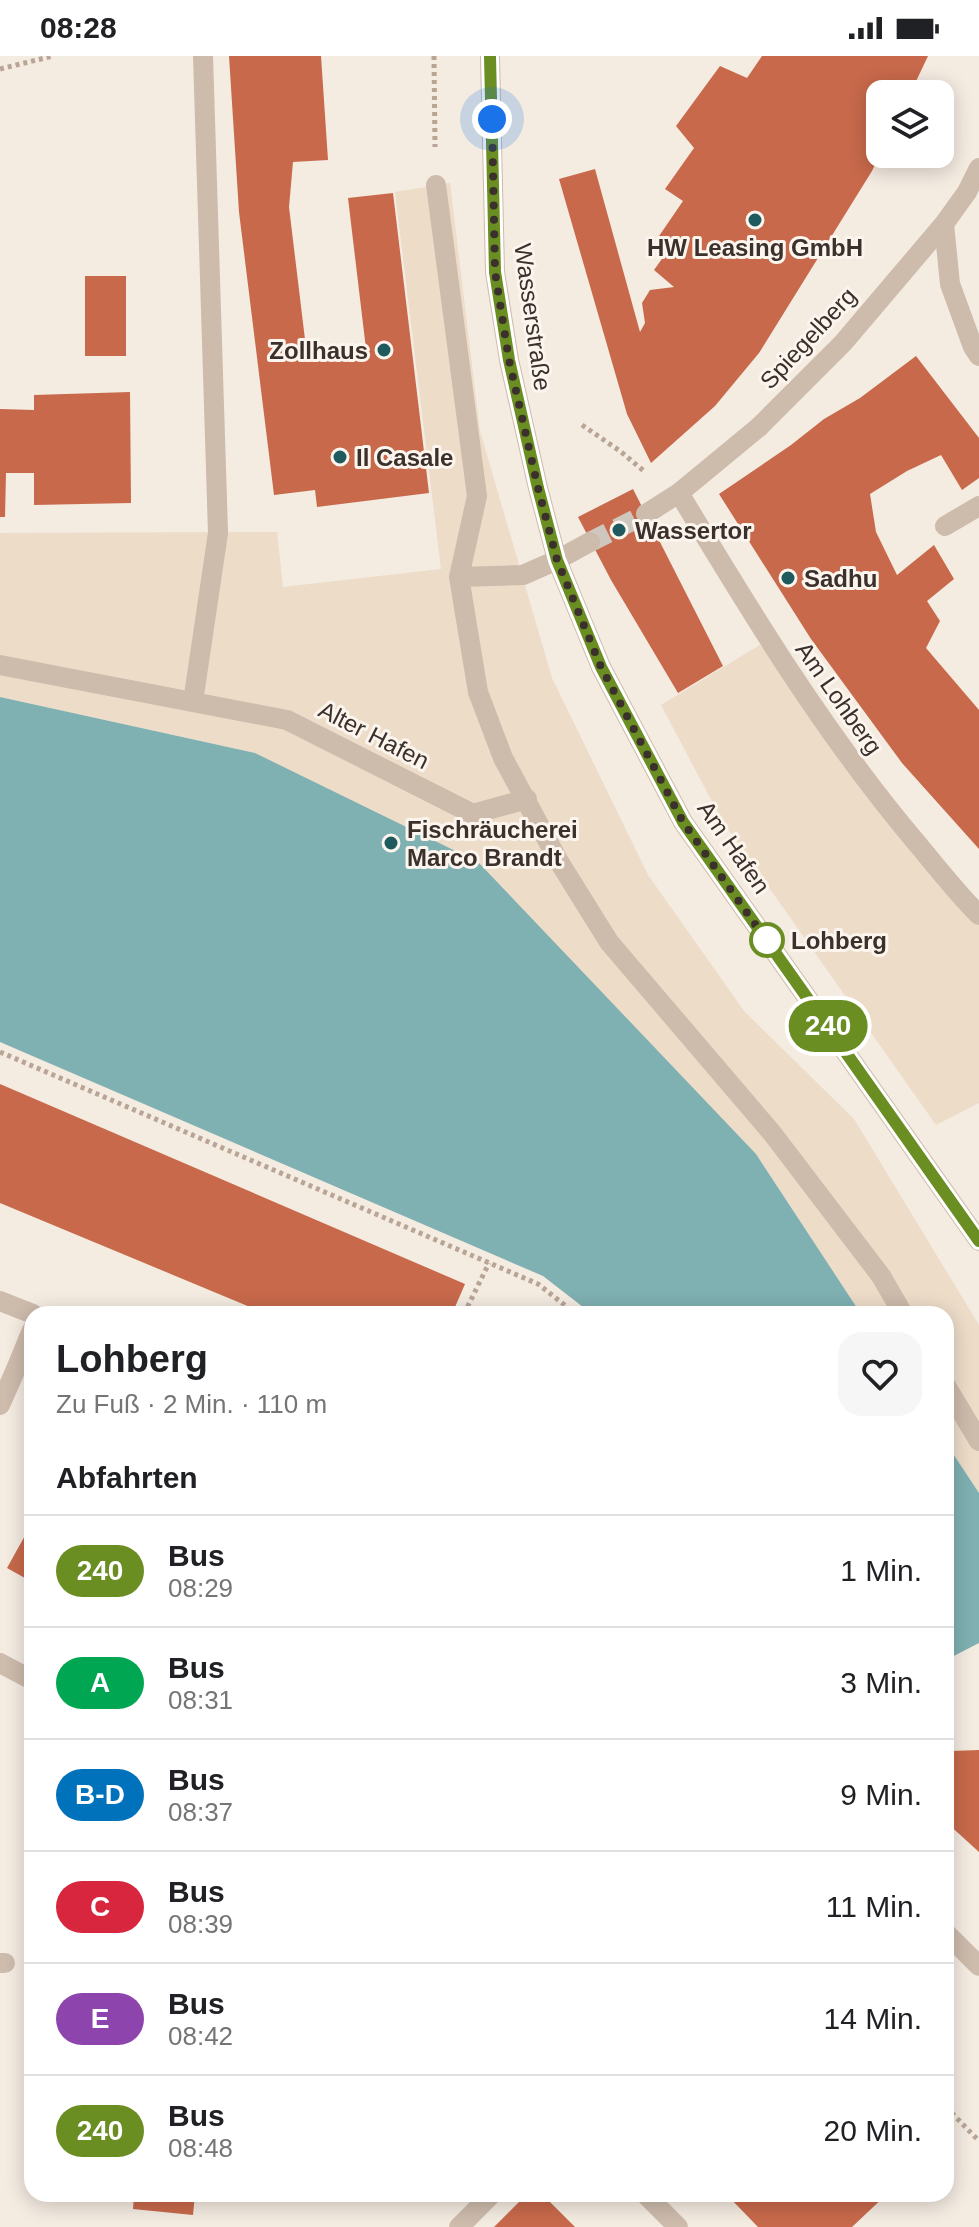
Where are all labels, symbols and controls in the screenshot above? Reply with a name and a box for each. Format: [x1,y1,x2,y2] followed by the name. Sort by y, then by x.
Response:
[40,11,117,44] text: 08:28
[866,80,954,168] map controls
[866,80,954,168] button: layers
[472,99,512,139] your location
[746,211,764,229] marker: HW Leasing GmbH
[647,234,863,261] place label: HW Leasing GmbH
[509,242,557,392] street label: Wasserstraße
[754,282,862,394] street label: Spiegelberg
[269,337,368,364] place label: Zollhaus
[375,341,393,359] marker: Zollhaus
[356,444,453,471] place label: Il Casale
[331,448,349,466] marker: Il Casale
[635,517,751,544] place label: Wassertor
[610,521,628,539] marker: Wassertor
[804,565,877,592] place label: Sadhu
[779,569,797,587] marker: Sadhu
[790,637,888,759] street label: Am Lohberg
[314,696,434,774] street label: Alter Hafen
[692,796,776,898] street label: Am Hafen
[407,816,578,871] place label: Fischräucherei Marco Brandt
[382,834,400,852] marker: Fischräucherei Marco Brandt
[750,923,784,957] marker: Lohberg
[791,927,887,954] place label: Lohberg
[782,1000,874,1052] line badge: 240
[805,1010,851,1041] text: 240
[838,1332,922,1416] button: heart
[56,1338,208,1380] text: Lohberg
[56,1389,327,1419] text: Zu Fuß · 2 Min. · 110 m
[56,1461,198,1494] text: Abfahrten
[168,1539,225,1572] text: Bus
[840,1554,922,1587] text: 1 Min.
[77,1555,123,1586] text: 240
[168,1573,233,1603] text: 08:29
[168,1651,225,1684] text: Bus
[840,1666,922,1699] text: 3 Min.
[90,1667,110,1698] text: A
[168,1685,233,1715] text: 08:31
[168,1763,225,1796] text: Bus
[840,1778,922,1811] text: 9 Min.
[75,1779,125,1810] text: B-D
[168,1797,233,1827] text: 08:37
[168,1875,225,1908] text: Bus
[826,1890,922,1923] text: 11 Min.
[90,1891,110,1922] text: C
[168,1909,233,1939] text: 08:39
[168,1987,225,2020] text: Bus
[824,2002,922,2035] text: 14 Min.
[91,2003,109,2034] text: E
[168,2021,233,2051] text: 08:42
[168,2099,225,2132] text: Bus
[824,2114,922,2147] text: 20 Min.
[77,2115,123,2146] text: 240
[168,2133,233,2163] text: 08:48

